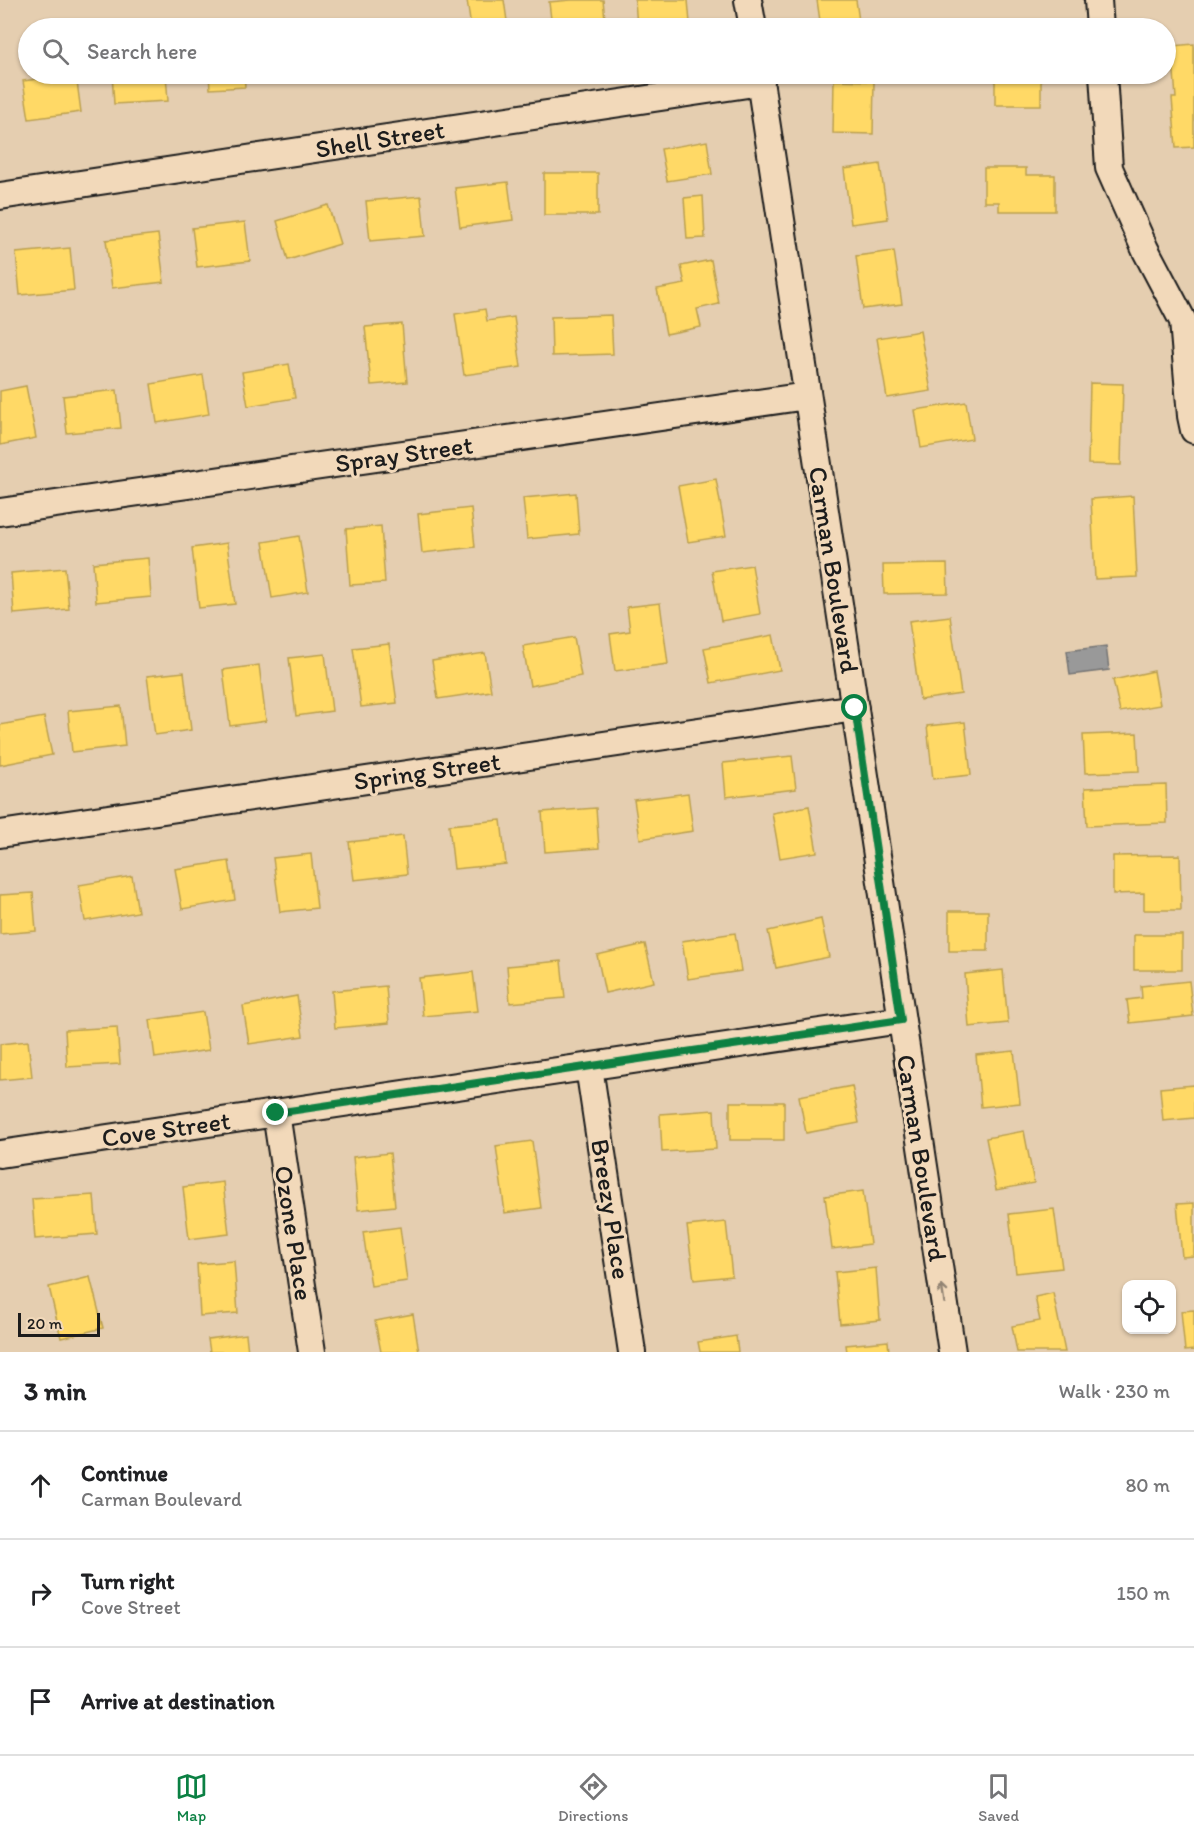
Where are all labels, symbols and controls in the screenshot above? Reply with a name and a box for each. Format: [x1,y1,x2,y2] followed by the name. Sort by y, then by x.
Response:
[18,18,1176,84] search box
[39,35,72,68] icon: search
[87,38,197,65] text: Search here
[313,113,447,165] street label: Shell Street
[333,428,475,479] street label: Spray Street
[802,464,866,676] street label: Carman Boulevard
[841,694,867,720] route start
[352,745,503,797] street label: Spring Street
[890,1052,954,1264] street label: Carman Boulevard
[262,1099,288,1125] route end
[100,1104,233,1154] street label: Cove Street
[584,1136,638,1282] street label: Breezy Place
[268,1163,320,1303] street label: Ozone Place
[1122,1280,1176,1334] map controls
[1122,1280,1176,1334] button: locate
[937,1285,948,1305] one-way arrow
[18,1310,100,1338] scale bar
[27,1314,62,1333] text: 20 m
[24,1375,86,1407] text: 3 min
[1058,1379,1170,1403] text: Walk · 230 m
[81,1460,168,1487] text: Continue
[24,1469,57,1502] icon: ahead
[1125,1473,1170,1497] text: 80 m
[81,1487,242,1511] text: Carman Boulevard
[81,1568,175,1595] text: Turn right
[24,1577,57,1610] icon: right
[1117,1581,1170,1605] text: 150 m
[81,1595,181,1619] text: Cove Street
[24,1685,57,1718] icon: arrive
[81,1688,275,1715] text: Arrive at destination
[175,1770,208,1825] tab: Map
[558,1770,628,1825] tab: Directions
[978,1770,1019,1825] tab: Saved

